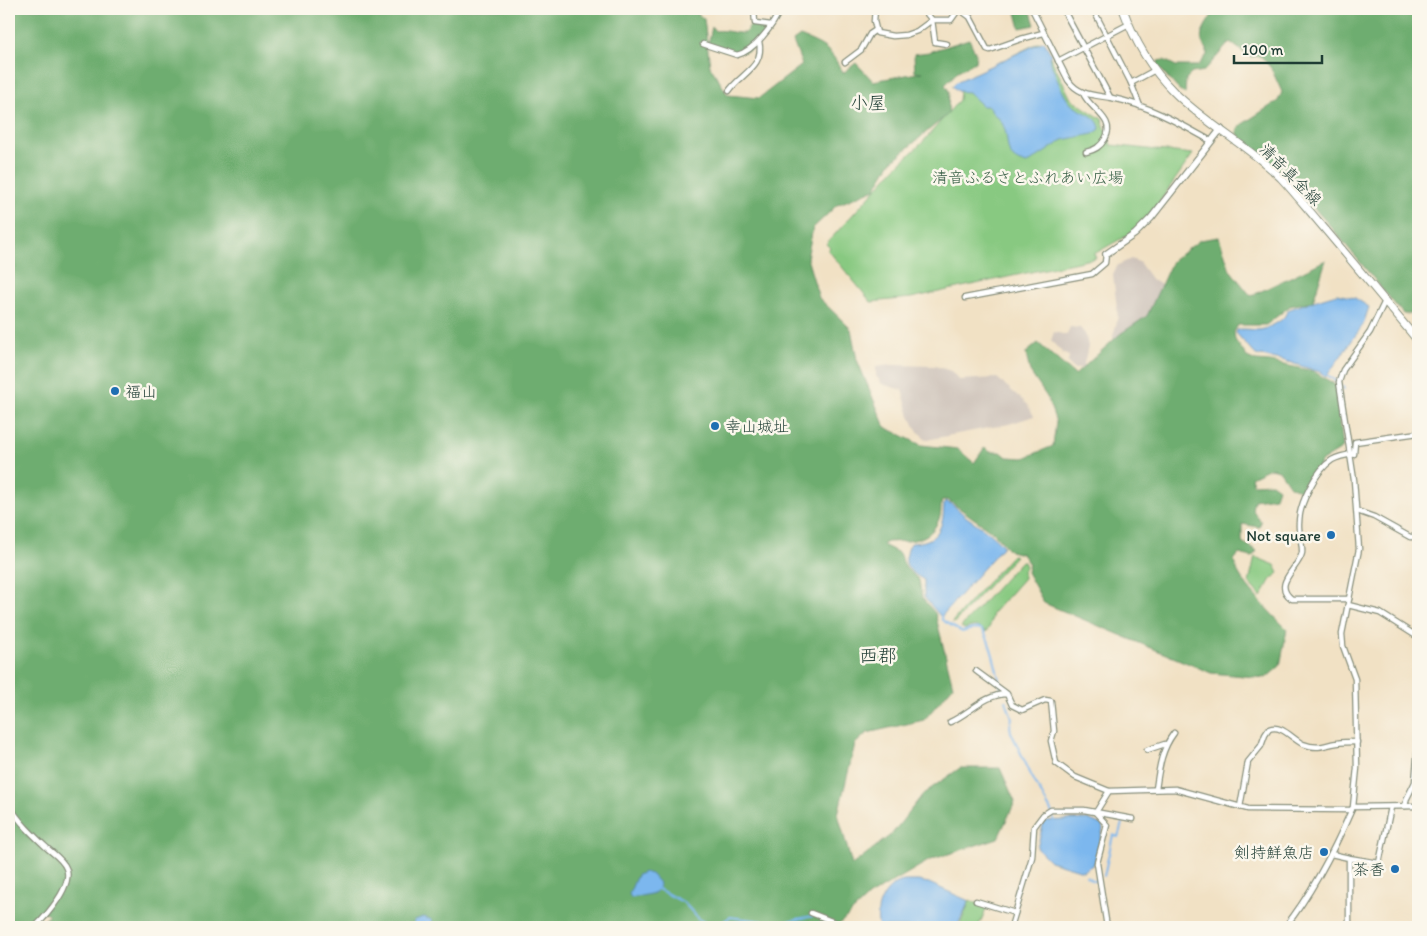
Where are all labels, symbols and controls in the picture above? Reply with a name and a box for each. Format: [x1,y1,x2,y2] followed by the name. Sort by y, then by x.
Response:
[1234,32,1322,64] scale bar
[1242,41,1284,59] text: 100 m
[850,92,886,114] district label: 小屋
[1256,139,1326,209] street label: 清音真金線
[932,168,1124,187] park label: 清音ふるさとふれあい広場
[125,382,157,401] place label: 福山
[109,385,121,397] marker: 福山
[725,417,789,436] place label: 幸山城址
[709,420,721,432] marker: 幸山城址
[1246,526,1321,545] place label: Not square
[1325,529,1337,541] marker: Not square
[859,644,897,667] district label: 西郡
[1234,843,1314,862] place label: 剣持鮮魚店
[1318,846,1330,858] marker: 剣持鮮魚店
[1353,860,1385,879] place label: 茶香
[1389,863,1401,875] marker: 茶香

